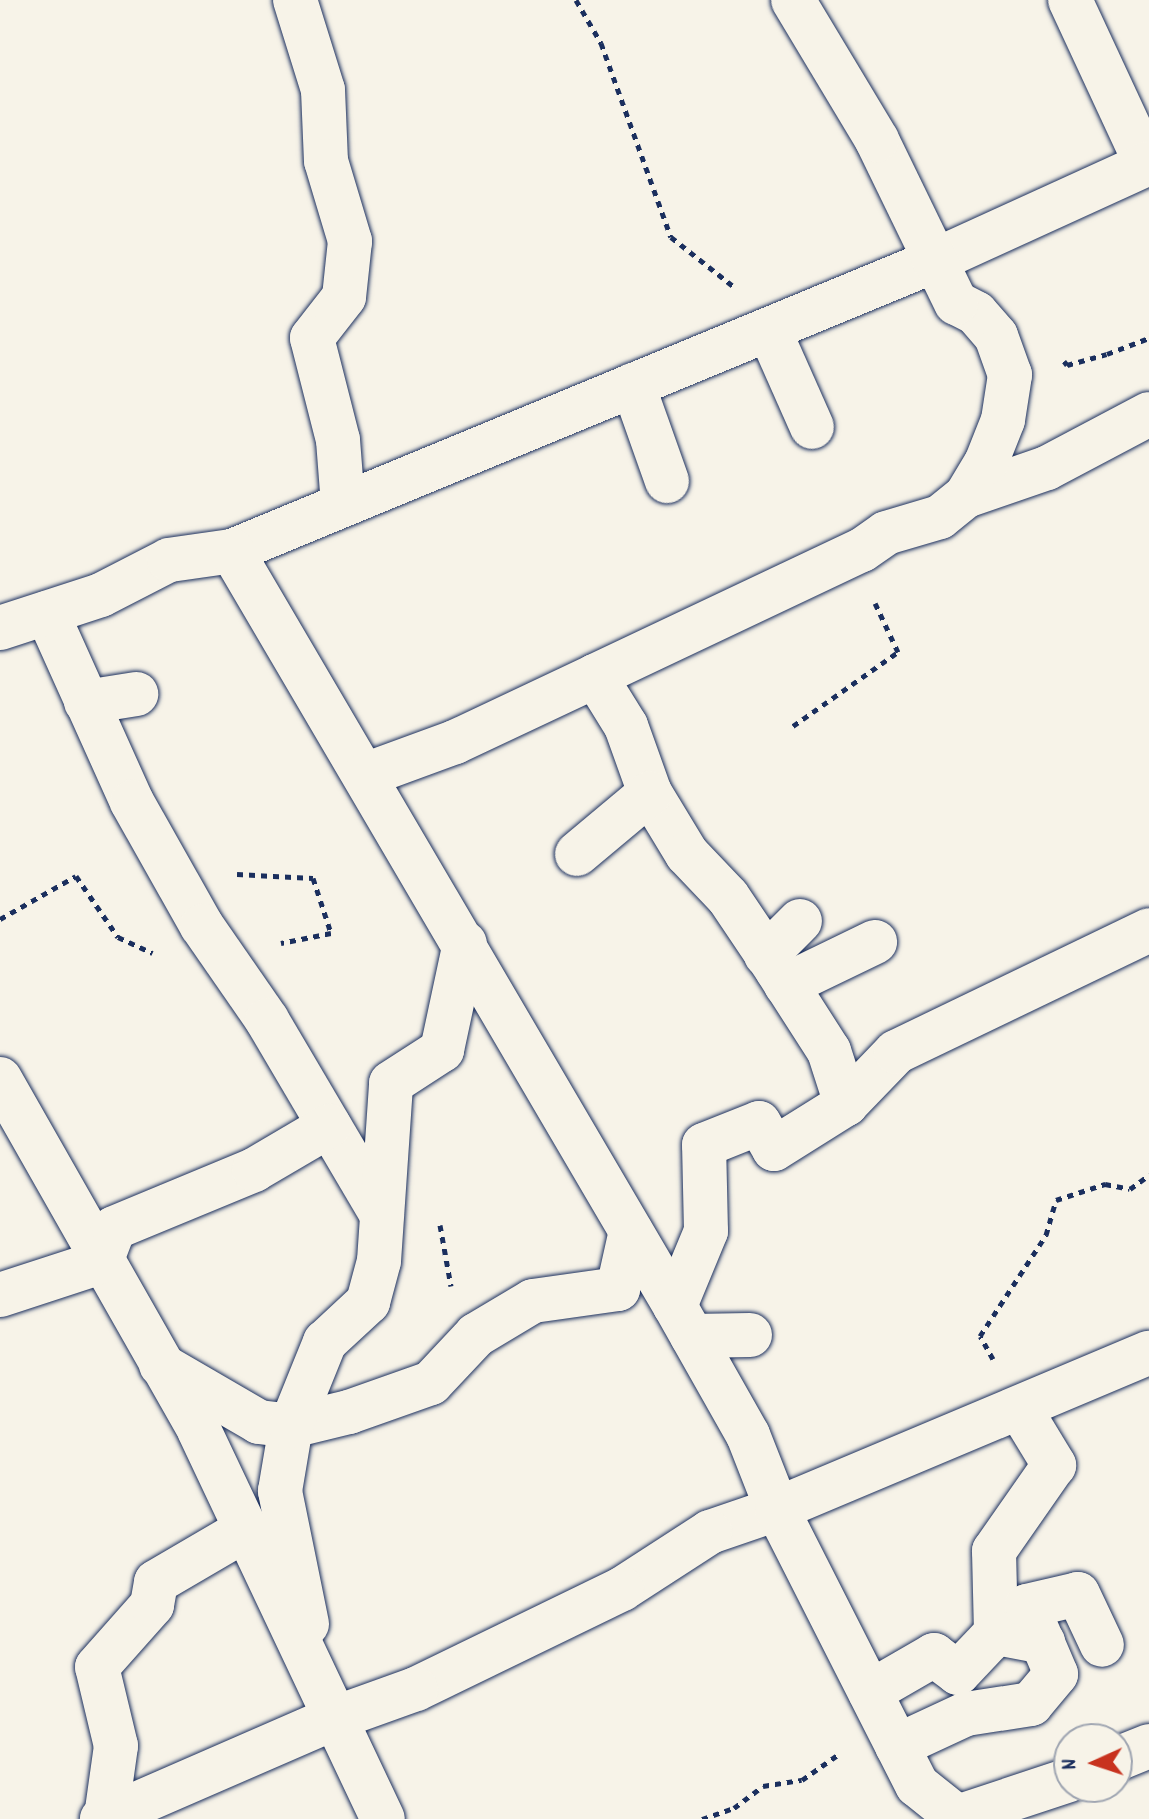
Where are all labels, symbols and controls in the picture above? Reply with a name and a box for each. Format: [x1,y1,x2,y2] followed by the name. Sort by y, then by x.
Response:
[1053,1723,1133,1803] north arrow
[1055,1758,1086,1770] text: N

